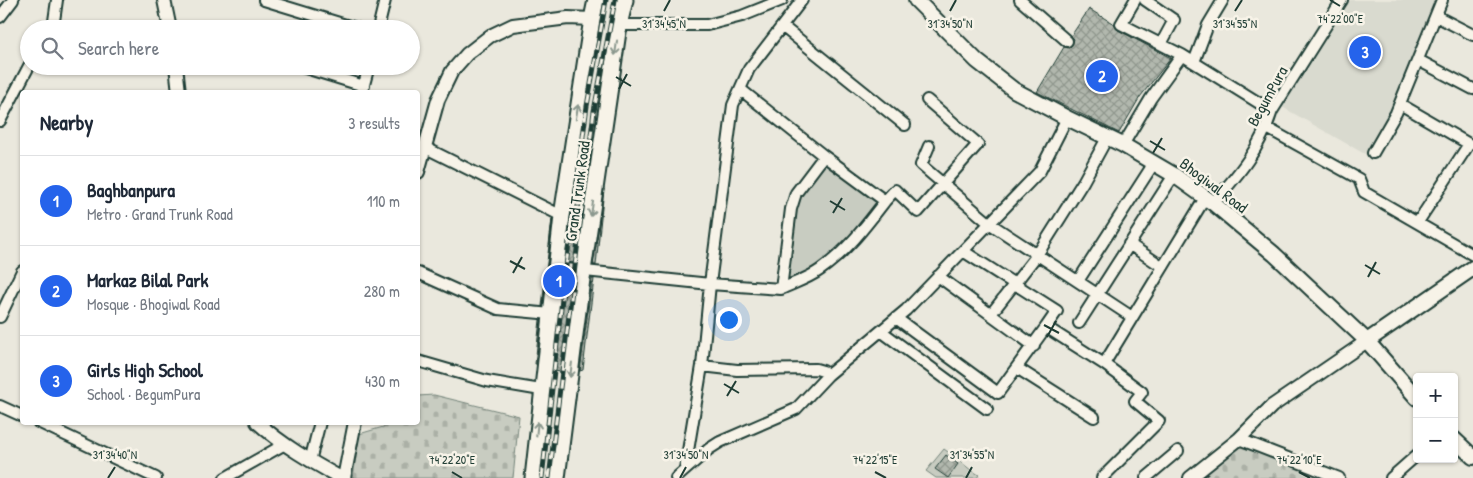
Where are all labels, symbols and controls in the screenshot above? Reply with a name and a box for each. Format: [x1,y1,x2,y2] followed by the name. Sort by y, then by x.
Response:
[1317,10,1364,27] text: 74°22'00"E
[642,15,686,32] text: 31°34'45"N
[928,15,972,32] text: 31°34'50"N
[1213,15,1257,32] text: 31°34'55"N
[20,20,420,75] search box
[1349,33,1381,71] pin: 3
[38,34,66,62] icon: search
[78,35,159,61] text: Search here
[610,40,620,56] one-way arrow
[1086,57,1118,95] pin: 2
[1242,62,1292,130] street label: BegumPura
[573,104,583,120] one-way arrow
[40,108,93,137] text: Nearby
[348,112,400,134] text: 3 results
[559,139,595,243] street label: Grand Trunk Road
[1176,152,1252,218] street label: Bhogiwal Road
[87,177,175,203] text: Baghbanpura
[53,190,59,212] text: 1
[367,190,400,212] text: 110 m
[587,200,597,216] one-way arrow
[87,203,233,225] text: Metro · Grand Trunk Road
[543,262,575,300] pin: 1
[87,267,209,293] text: Markaz Bilal Park
[52,280,60,302] text: 2
[364,280,400,302] text: 280 m
[87,293,220,315] text: Mosque · Bhogiwal Road
[716,307,742,333] your location
[87,357,203,383] text: Girls High School
[566,361,576,377] one-way arrow
[52,370,60,392] text: 3
[365,370,400,392] text: 430 m
[1413,373,1458,463] map controls
[1413,373,1458,418] button: +
[87,383,200,405] text: School · BegumPura
[1413,418,1458,463] button: −
[532,422,542,438] one-way arrow
[93,446,137,463] text: 31°34'40"N
[664,446,708,463] text: 31°34'50"N
[950,446,994,463] text: 31°34'55"N
[429,451,476,468] text: 74°22'20"E
[853,451,898,468] text: 74°22'15"E
[1276,451,1322,468] text: 74°22'10"E

